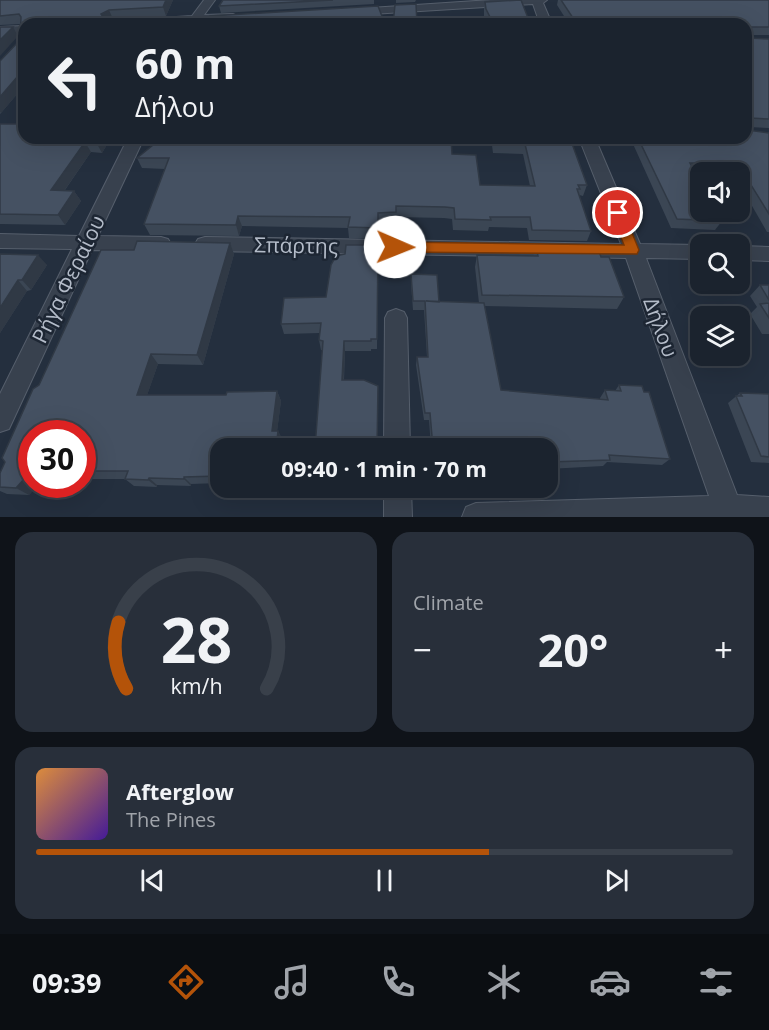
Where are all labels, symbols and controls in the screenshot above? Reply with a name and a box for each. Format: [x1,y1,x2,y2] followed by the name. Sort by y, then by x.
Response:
[135,34,235,91] text: 60 m
[36,42,114,120] icon: left
[135,88,214,125] text: Δήλου
[690,162,750,366] map controls
[690,162,750,222] button: sound
[592,187,643,238] pin
[601,196,634,229] icon: arrive
[25,210,111,348] street label: Ρήγα Φεραίου
[363,215,427,279] position arrow
[254,230,338,260] street label: Σπάρτης
[690,234,750,294] button: search
[637,293,685,361] street label: Δήλου
[690,306,750,366] button: layers
[18,420,96,498] speed limit sign: 30
[281,453,487,483] text: 09:40 · 1 min · 70 m
[413,589,484,616] text: Climate
[160,596,232,681] text: 28
[538,619,608,680] text: 20°
[413,627,432,672] text: −
[714,627,733,672] text: +
[170,671,222,700] text: km/h
[126,776,234,806] text: Afterglow
[126,806,216,833] text: The Pines
[136,864,169,897] icon: previous
[368,864,401,897] icon: pause
[600,864,633,897] icon: next
[165,961,207,1003] icon: directions
[271,961,313,1003] icon: music
[377,961,419,1003] icon: phone
[483,961,525,1003] icon: climate
[589,961,631,1003] icon: car
[695,961,737,1003] icon: filters
[32,964,101,1001] text: 09:39

